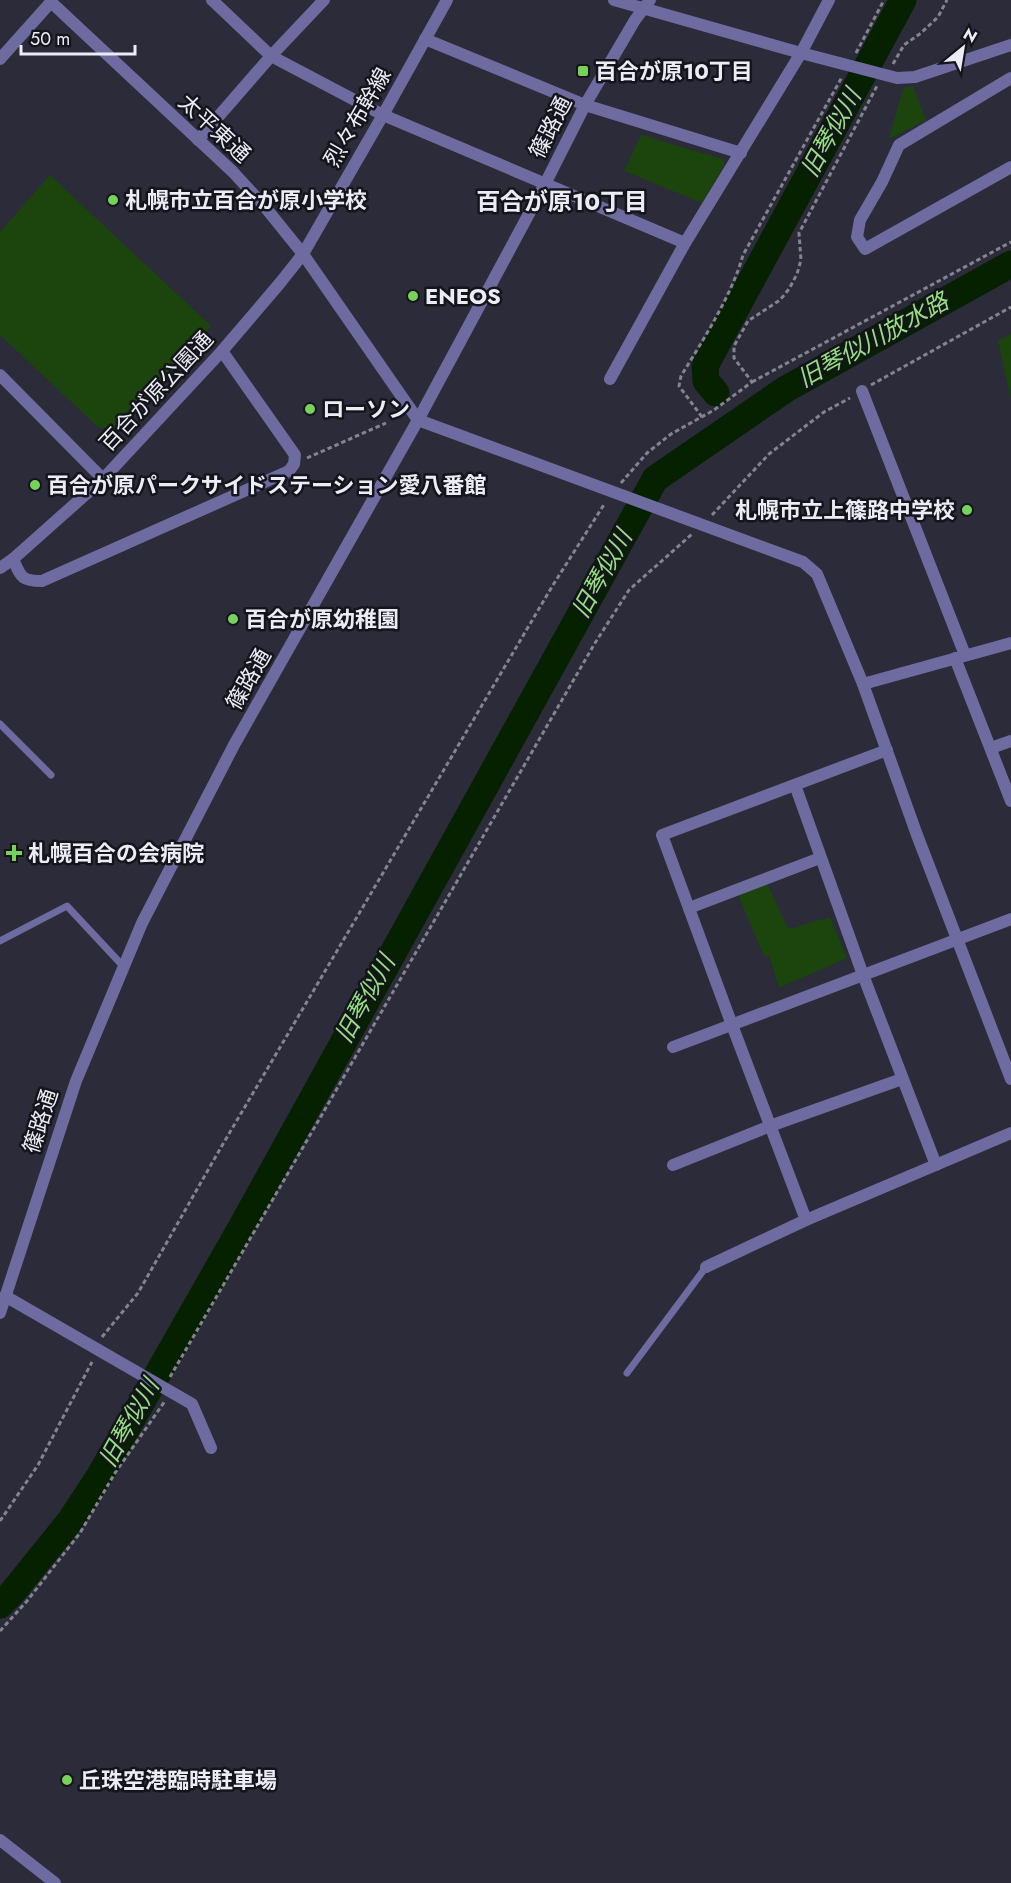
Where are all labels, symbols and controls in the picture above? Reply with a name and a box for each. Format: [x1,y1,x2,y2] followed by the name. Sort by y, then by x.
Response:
[21,18,135,56] scale bar
[933,18,993,78] north arrow
[959,22,982,49] text: N
[30,26,70,52] text: 50 m
[595,55,753,87] place label: 百合が原10丁目
[316,61,398,173] street label: 烈々布幹線
[576,64,590,78] marker: 百合が原10丁目
[792,80,871,183] water label: 旧琴似川
[172,86,258,170] street label: 太平東通
[521,90,579,164] street label: 篠路通
[125,184,367,216] place label: 札幌市立百合が原小学校
[476,184,648,219] district label: 百合が原10丁目
[106,193,120,207] marker: 札幌市立百合が原小学校
[425,280,501,312] place label: ENEOS
[791,283,956,396] water label: 旧琴似川放水路
[406,289,420,303] marker: ENEOS
[92,324,220,458] street label: 百合が原公園通
[322,393,410,425] place label: ローソン
[303,402,317,416] marker: ローソン
[47,469,487,501] place label: 百合が原パークサイドステーション愛八番館
[28,478,42,492] marker: 百合が原パークサイドステーション愛八番館
[735,494,955,526] place label: 札幌市立上篠路中学校
[960,503,974,517] marker: 札幌市立上篠路中学校
[563,521,642,624] water label: 旧琴似川
[245,603,399,635] place label: 百合が原幼稚園
[226,612,240,626] marker: 百合が原幼稚園
[218,642,278,716] street label: 篠路通
[28,837,204,869] place label: 札幌百合の会病院
[5,844,23,862] marker: 札幌百合の会病院
[326,946,405,1049] water label: 旧琴似川
[15,1085,65,1157] street label: 篠路通
[90,1370,169,1473] water label: 旧琴似川
[79,1764,277,1796] place label: 丘珠空港臨時駐車場
[60,1773,74,1787] marker: 丘珠空港臨時駐車場

